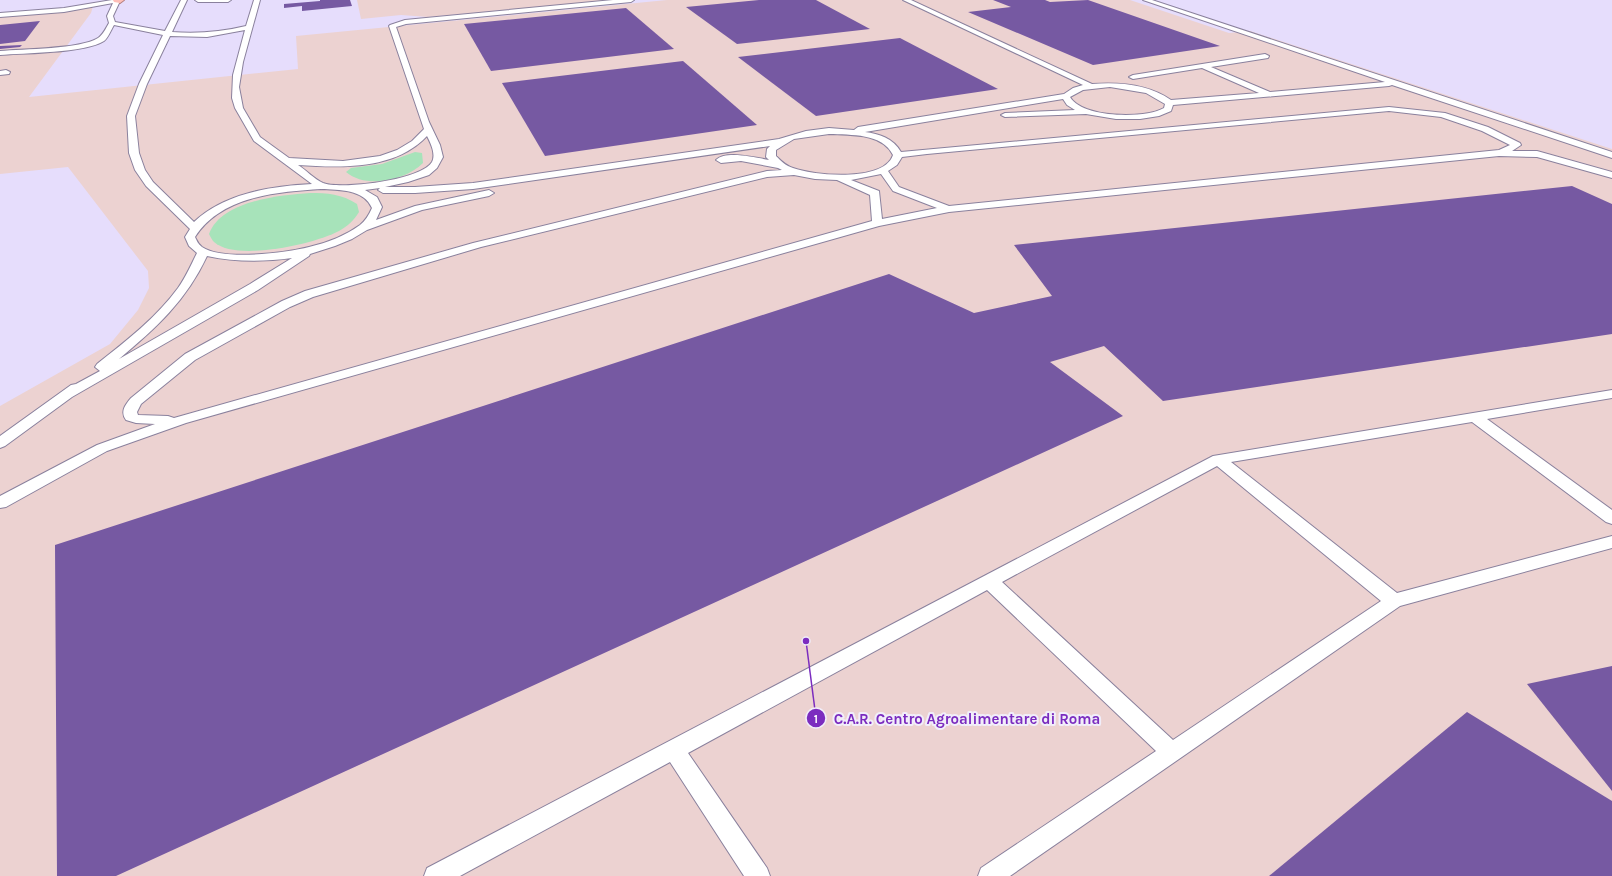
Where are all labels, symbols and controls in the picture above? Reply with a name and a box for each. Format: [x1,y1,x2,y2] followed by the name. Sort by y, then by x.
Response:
[806,705,1109,732] callout: C.A.R. Centro Agroalimentare di Roma
[834,710,1100,728] text: C.A.R. Centro Agroalimentare di Roma
[814,712,818,726] text: 1

